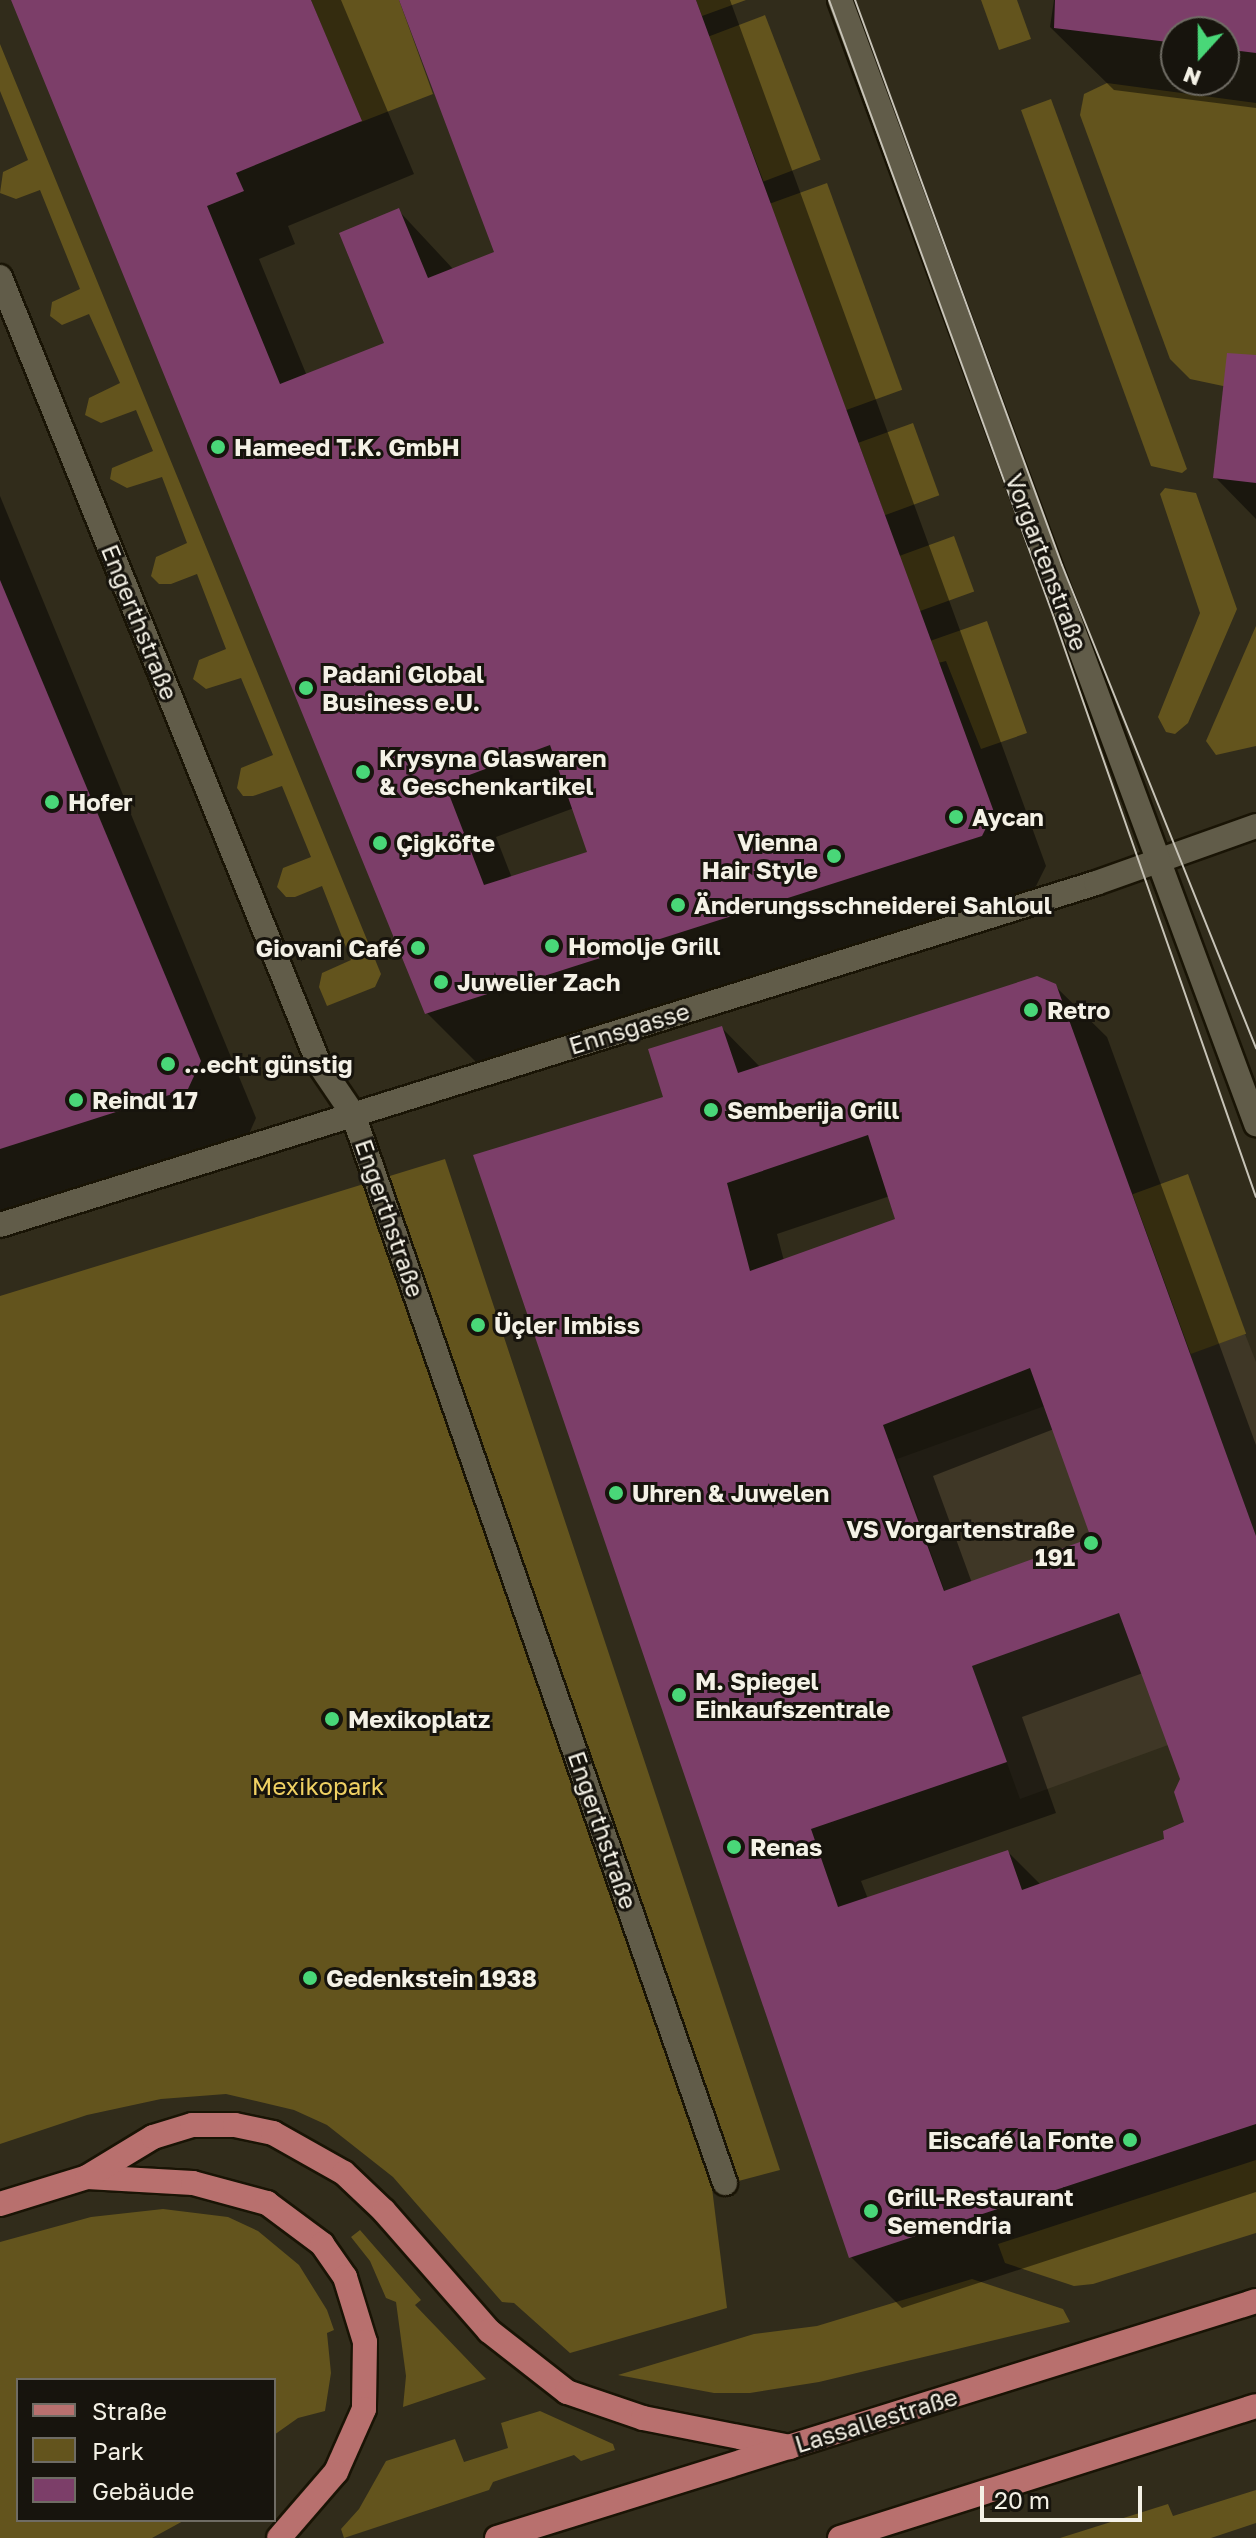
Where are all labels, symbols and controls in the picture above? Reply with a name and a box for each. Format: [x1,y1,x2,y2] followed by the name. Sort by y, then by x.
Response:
[1160,16,1240,96] north arrow
[1179,61,1205,93] text: N
[234,433,460,461] place label: Hameed T.K. GmbH
[209,438,227,456] marker: Hameed T.K. GmbH
[1000,469,1094,655] street label: Vorgartenstraße
[96,540,184,704] street label: Engerthstraße
[322,660,484,716] place label: Padani Global Business e.U.
[297,679,315,697] marker: Padani Global Business e.U.
[379,744,606,800] place label: Krysyna Glaswaren & Geschenkartikel
[354,763,372,781] marker: Krysyna Glaswaren & Geschenkartikel
[68,788,133,816] place label: Hofer
[43,793,61,811] marker: Hofer
[972,803,1044,831] place label: Aycan
[947,808,965,826] marker: Aycan
[702,828,818,884] place label: Vienna Hair Style
[396,829,495,857] place label: Çiğköfte
[371,834,389,852] marker: Çiğköfte
[825,847,843,865] marker: Vienna Hair Style
[694,891,1052,919] place label: Änderungsschneiderei Sahloul
[669,896,687,914] marker: Änderungsschneiderei Sahloul
[568,932,720,960] place label: Homolje Grill
[256,934,402,962] place label: Giovani Café
[543,937,561,955] marker: Homolje Grill
[409,939,427,957] marker: Giovani Café
[457,968,620,996] place label: Juwelier Zach
[432,973,450,991] marker: Juwelier Zach
[565,996,693,1060] street label: Ennsgasse
[1047,996,1110,1024] place label: Retro
[1022,1001,1040,1019] marker: Retro
[184,1050,353,1078] place label: ...echt günstig
[159,1055,177,1073] marker: ...echt günstig
[92,1086,198,1114] place label: Reindl 17
[67,1091,85,1109] marker: Reindl 17
[727,1096,899,1124] place label: Semberija Grill
[702,1101,720,1119] marker: Semberija Grill
[350,1135,430,1301] street label: Engerthstraße
[494,1311,640,1339] place label: Üçler Imbiss
[469,1316,487,1334] marker: Üçler Imbiss
[632,1479,829,1507] place label: Uhren & Juwelen
[607,1484,625,1502] marker: Uhren & Juwelen
[846,1515,1075,1571] place label: VS Vorgartenstraße 191
[1082,1534,1100,1552] marker: VS Vorgartenstraße 191
[695,1667,890,1723] place label: M. Spiegel Einkaufszentrale
[670,1686,688,1704] marker: M. Spiegel Einkaufszentrale
[348,1705,490,1733] place label: Mexikoplatz
[323,1710,341,1728] marker: Mexikoplatz
[563,1747,643,1913] street label: Engerthstraße
[252,1772,384,1800] park label: Mexikopark
[750,1833,822,1861] place label: Renas
[725,1838,743,1856] marker: Renas
[326,1964,537,1992] place label: Gedenkstein 1938
[301,1969,319,1987] marker: Gedenkstein 1938
[928,2126,1114,2154] place label: Eiscafé la Fonte
[1121,2131,1139,2149] marker: Eiscafé la Fonte
[887,2183,1074,2239] place label: Grill-Restaurant Semendria
[862,2202,880,2220] marker: Grill-Restaurant Semendria
[16,2378,276,2522] legend
[791,2382,961,2458] street label: Lassallestraße
[92,2396,167,2425] text: Straße
[92,2436,144,2465] text: Park
[984,2470,1146,2520] scale bar
[92,2476,194,2505] text: Gebäude
[994,2485,1050,2514] text: 20 m

